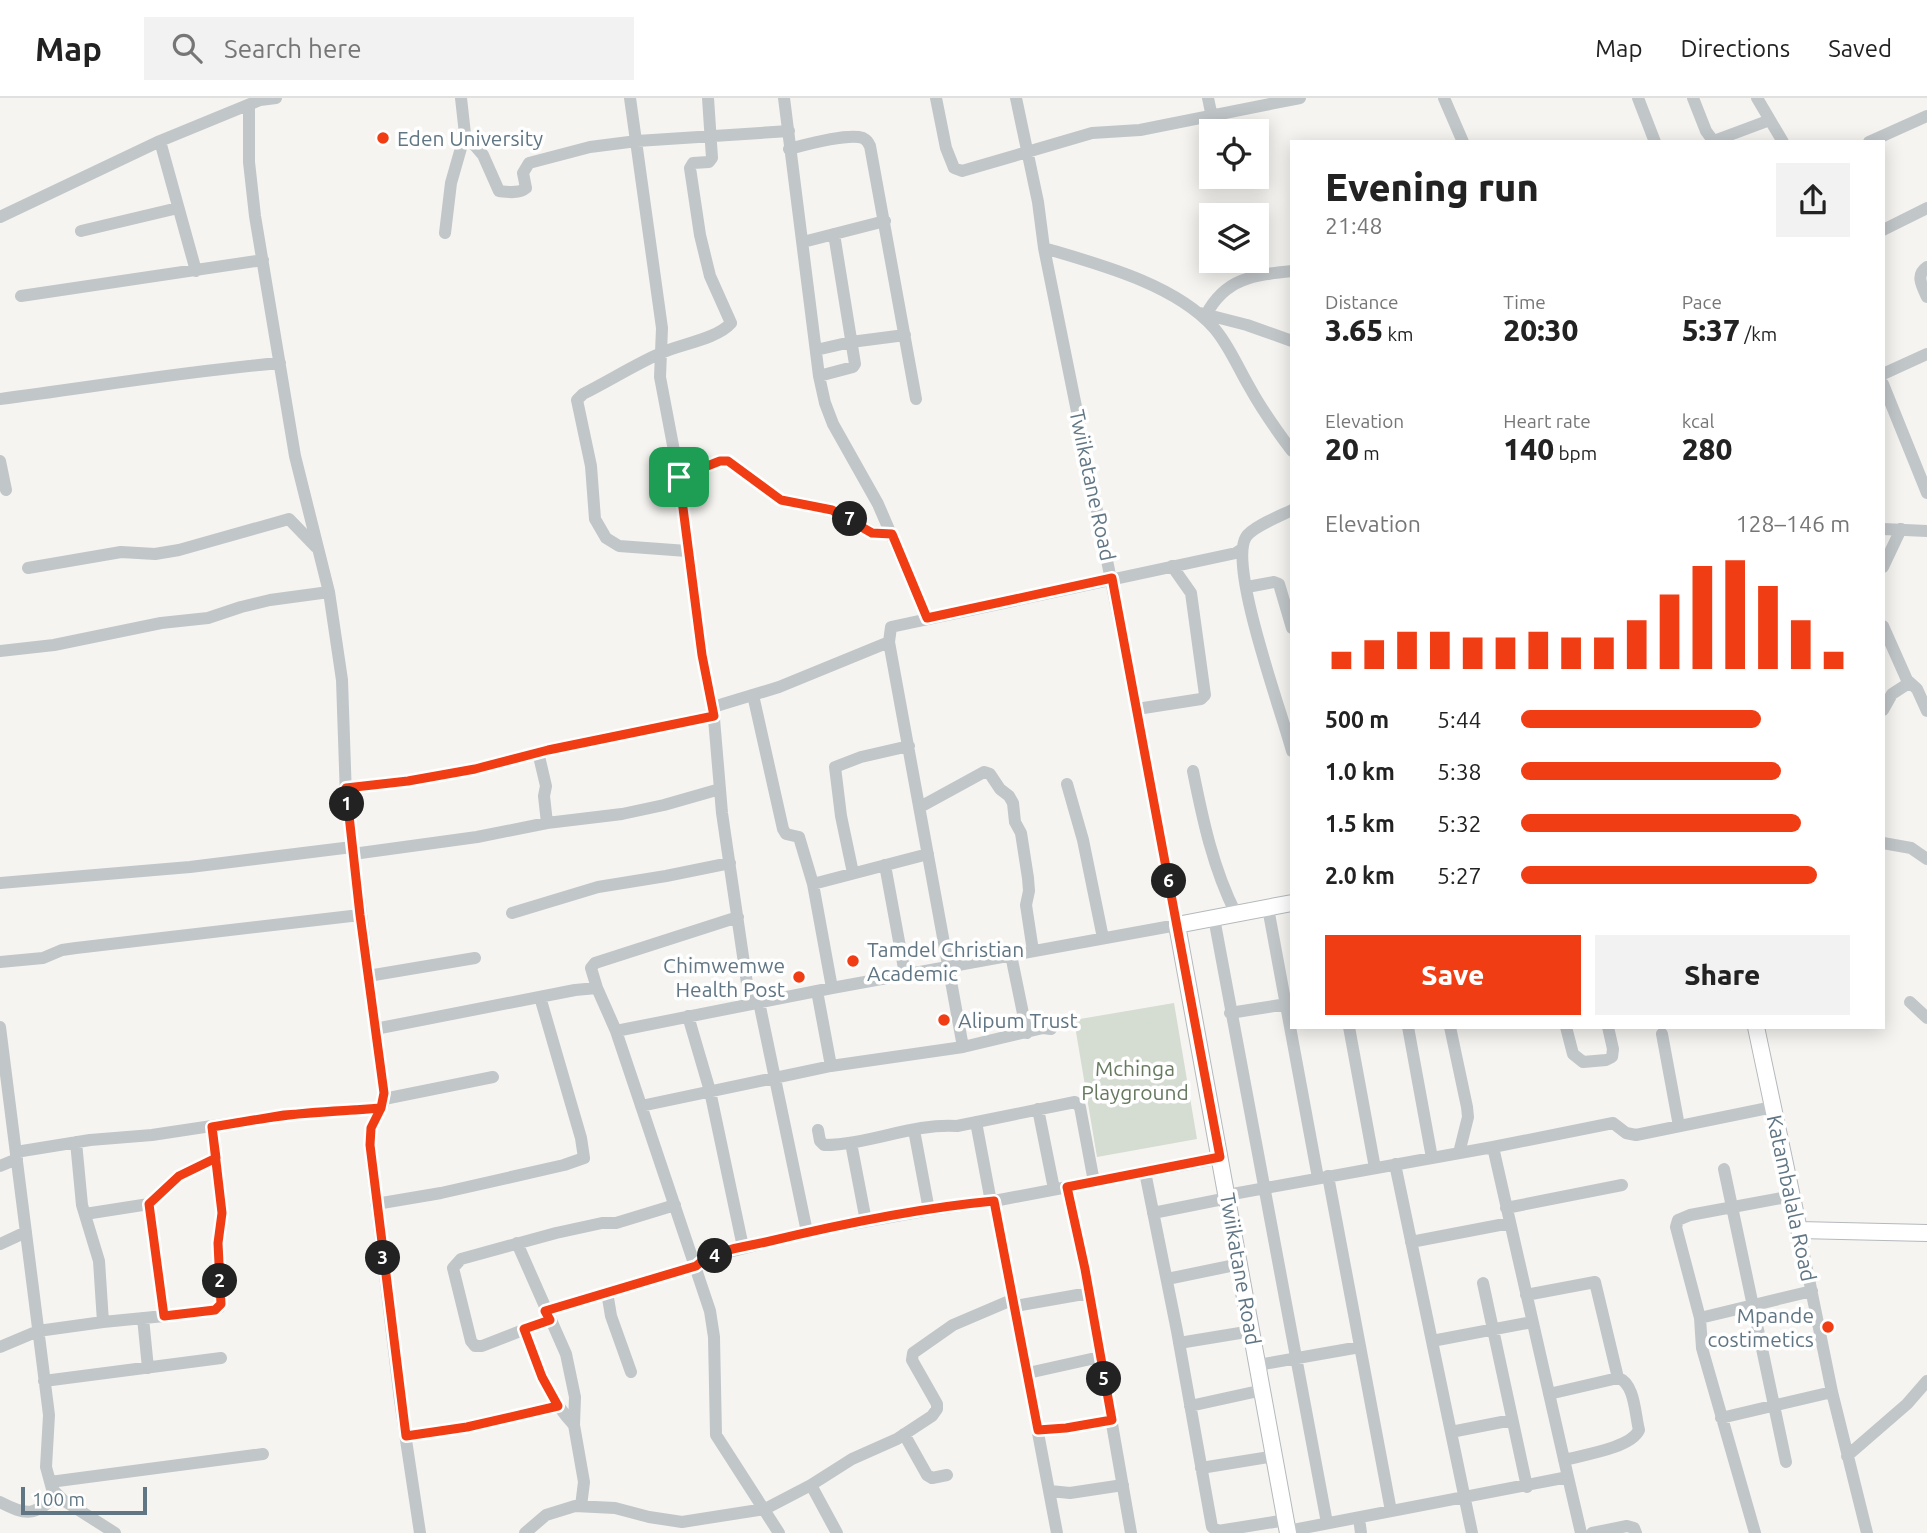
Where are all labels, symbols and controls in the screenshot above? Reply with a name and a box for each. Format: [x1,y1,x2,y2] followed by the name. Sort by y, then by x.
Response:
[144,17,634,80] search box
[168,29,206,67] icon: search
[35,30,102,67] text: Map
[224,34,362,63] text: Search here
[1595,35,1642,62] text: Map
[1680,35,1790,62] text: Directions
[1828,35,1892,62] text: Saved
[1199,119,1269,273] map controls
[1199,119,1269,189] button: locate
[397,126,543,150] place label: Eden University
[375,130,391,146] marker: Eden University
[1776,163,1850,237] button: share
[1325,166,1539,208] text: Evening run
[1199,203,1269,273] button: layers
[1325,213,1383,238] text: 21:48
[1325,291,1399,313] text: Distance
[1503,291,1546,313] text: Time
[1682,291,1722,313] text: Pace
[1325,313,1383,347] text: 3.65
[1503,313,1578,347] text: 20:30
[1682,313,1740,347] text: 5:37
[1383,323,1413,345] text: km
[1740,323,1777,345] text: /km
[1065,407,1121,563] street label: Twiikatane Road
[1325,410,1404,432] text: Elevation
[1503,410,1591,432] text: Heart rate
[1682,410,1714,432] text: kcal
[1325,432,1359,466] text: 20
[1503,432,1554,466] text: 140
[1682,432,1732,466] text: 280
[1359,442,1380,464] text: m
[1554,442,1597,464] text: bpm
[649,447,709,507] pin
[660,458,698,496] icon: arrive
[832,502,868,536] pin: 7
[844,507,855,529] text: 7
[1325,511,1421,536] text: Elevation
[1736,511,1850,536] text: 128–146 m
[1325,707,1389,732] text: 500 m
[1437,707,1482,732] text: 5:44
[1325,759,1395,784] text: 1.0 km
[1437,759,1482,784] text: 5:38
[330,786,364,822] pin: 1
[341,792,352,814] text: 1
[1325,811,1395,836] text: 1.5 km
[1437,811,1482,836] text: 5:32
[1325,863,1395,888] text: 2.0 km
[1437,863,1482,888] text: 5:27
[1152,864,1186,898] pin: 6
[1163,869,1174,891] text: 6
[1325,935,1581,1015] button: Save
[1595,935,1850,1015] button: Share
[867,937,1024,985] place label: Tamdel Christian Academic
[663,953,785,1001] place label: Chimwemwe Health Post
[845,953,861,969] marker: Tamdel Christian Academic
[791,969,807,985] marker: Chimwemwe Health Post
[958,1008,1078,1032] place label: Alipum Trust
[936,1012,952,1028] marker: Alipum Trust
[1081,1056,1189,1104] park label: Mchinga Playground
[1763,1113,1821,1283] street label: Katambalala Road
[1216,1191,1266,1347] street label: Twiikatane Road
[698,1238,732,1274] pin: 4
[366,1240,400,1276] pin: 3
[709,1244,720,1266] text: 4
[377,1246,388,1268] text: 3
[202,1264,238,1298] pin: 2
[214,1269,225,1291] text: 2
[1708,1303,1814,1351] place label: Mpande costimetics
[1820,1319,1836,1335] marker: Mpande costimetics
[1086,1362,1122,1396] pin: 5
[1098,1367,1109,1389] text: 5
[21,1484,147,1516] scale bar
[32,1488,85,1510] text: 100 m

